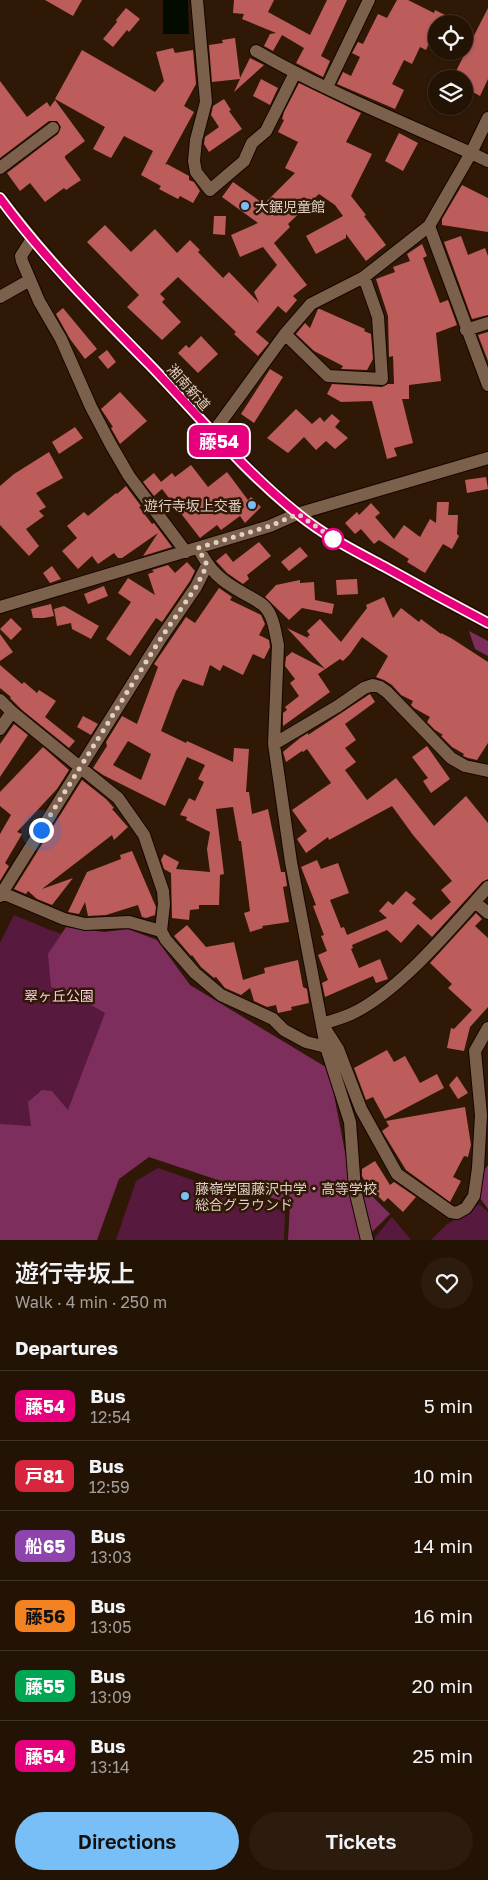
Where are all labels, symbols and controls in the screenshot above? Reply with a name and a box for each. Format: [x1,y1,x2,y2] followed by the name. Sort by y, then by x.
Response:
[428,15,473,115] map controls
[428,15,473,60] button: locate
[428,70,473,115] button: layers
[255,198,325,215] place label: 大鋸児童館
[239,200,251,212] marker: 大鋸児童館
[164,361,214,413] street label: 湘南新道
[190,425,248,457] line badge: 藤54
[199,430,239,452] text: 藤54
[144,497,242,514] place label: 遊行寺坂上交番
[246,499,258,511] marker: 遊行寺坂上交番
[322,528,344,550] unlabelled marker
[29,818,54,843] your location
[24,987,94,1004] park label: 翠ヶ丘公園
[195,1180,377,1213] place label: 藤嶺学園藤沢中学・高等学校 総合グラウンド
[179,1190,191,1202] marker: 藤嶺学園藤沢中学・高等学校 総合グラウンド
[421,1257,473,1309] button: heart
[15,1258,135,1287] text: 遊行寺坂上
[15,1292,167,1312] text: Walk · 4 min · 250 m
[15,1336,118,1359] text: Departures
[90,1384,126,1407] text: Bus
[424,1394,473,1417] text: 5 min
[25,1395,65,1417] text: 藤54
[90,1407,131,1427] text: 12:54
[89,1454,124,1477] text: Bus
[414,1464,473,1487] text: 10 min
[25,1465,64,1487] text: 戸81
[89,1477,130,1497] text: 12:59
[90,1524,126,1547] text: Bus
[414,1534,473,1557] text: 14 min
[25,1535,65,1557] text: 船65
[90,1547,132,1567] text: 13:03
[90,1594,126,1617] text: Bus
[414,1604,473,1627] text: 16 min
[25,1605,65,1627] text: 藤56
[90,1617,132,1637] text: 13:05
[90,1664,125,1687] text: Bus
[412,1674,473,1697] text: 20 min
[25,1675,65,1697] text: 藤55
[90,1687,132,1707] text: 13:09
[90,1734,126,1757] text: Bus
[413,1744,473,1767] text: 25 min
[25,1745,65,1767] text: 藤54
[90,1757,130,1777] text: 13:14
[15,1812,239,1870] button: Directions
[249,1812,473,1870] button: Tickets

